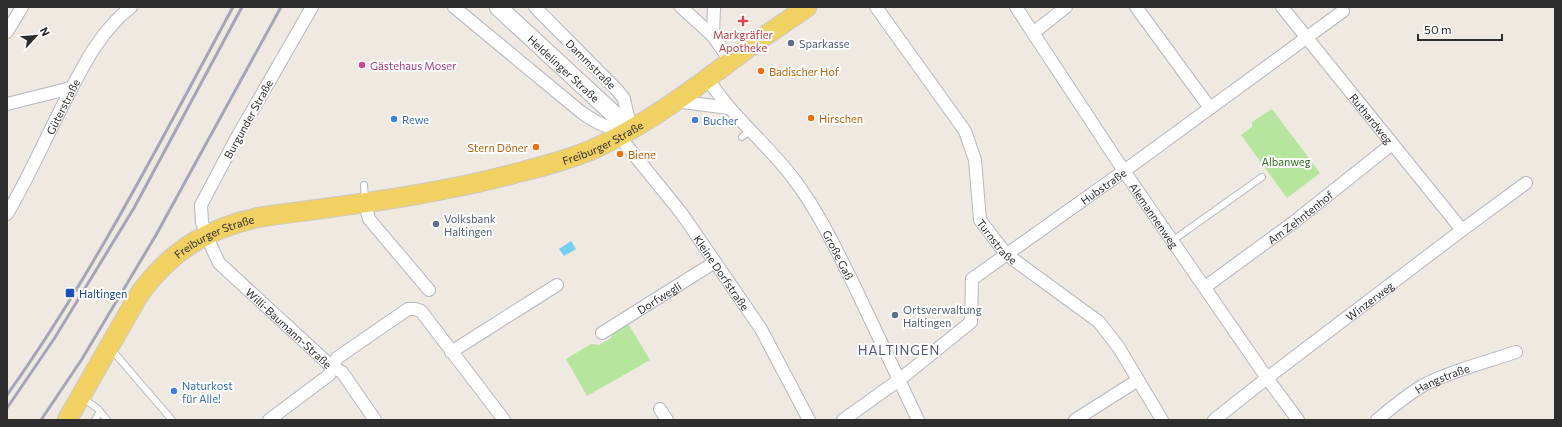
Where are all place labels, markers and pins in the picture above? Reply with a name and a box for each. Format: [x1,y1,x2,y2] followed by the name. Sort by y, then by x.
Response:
[738,16,748,26] marker: Markgräfler Apotheke
[713,28,774,54] place label: Markgräfler Apotheke
[799,37,850,50] place label: Sparkasse
[786,38,796,48] marker: Sparkasse
[370,59,457,72] place label: Gästehaus Moser
[357,60,367,70] marker: Gästehaus Moser
[769,65,840,78] place label: Badischer Hof
[756,66,766,76] marker: Badischer Hof
[819,112,863,125] place label: Hirschen
[402,113,429,126] place label: Rewe
[806,113,816,123] marker: Hirschen
[389,114,399,124] marker: Rewe
[703,114,739,127] place label: Bucher
[690,115,700,125] marker: Bucher
[467,141,529,154] place label: Stern Döner
[531,142,541,152] marker: Stern Döner
[628,148,656,161] place label: Biene
[615,149,625,159] marker: Biene
[444,212,496,238] place label: Volksbank Haltingen
[431,219,441,229] marker: Volksbank Haltingen
[64,287,76,299] marker: Haltingen
[79,287,127,300] place label: Haltingen
[903,303,982,329] place label: Ortsverwaltung Haltingen
[890,310,900,320] marker: Ortsverwaltung Haltingen
[182,379,233,405] place label: Naturkost für Alle!
[169,386,179,396] marker: Naturkost für Alle!

